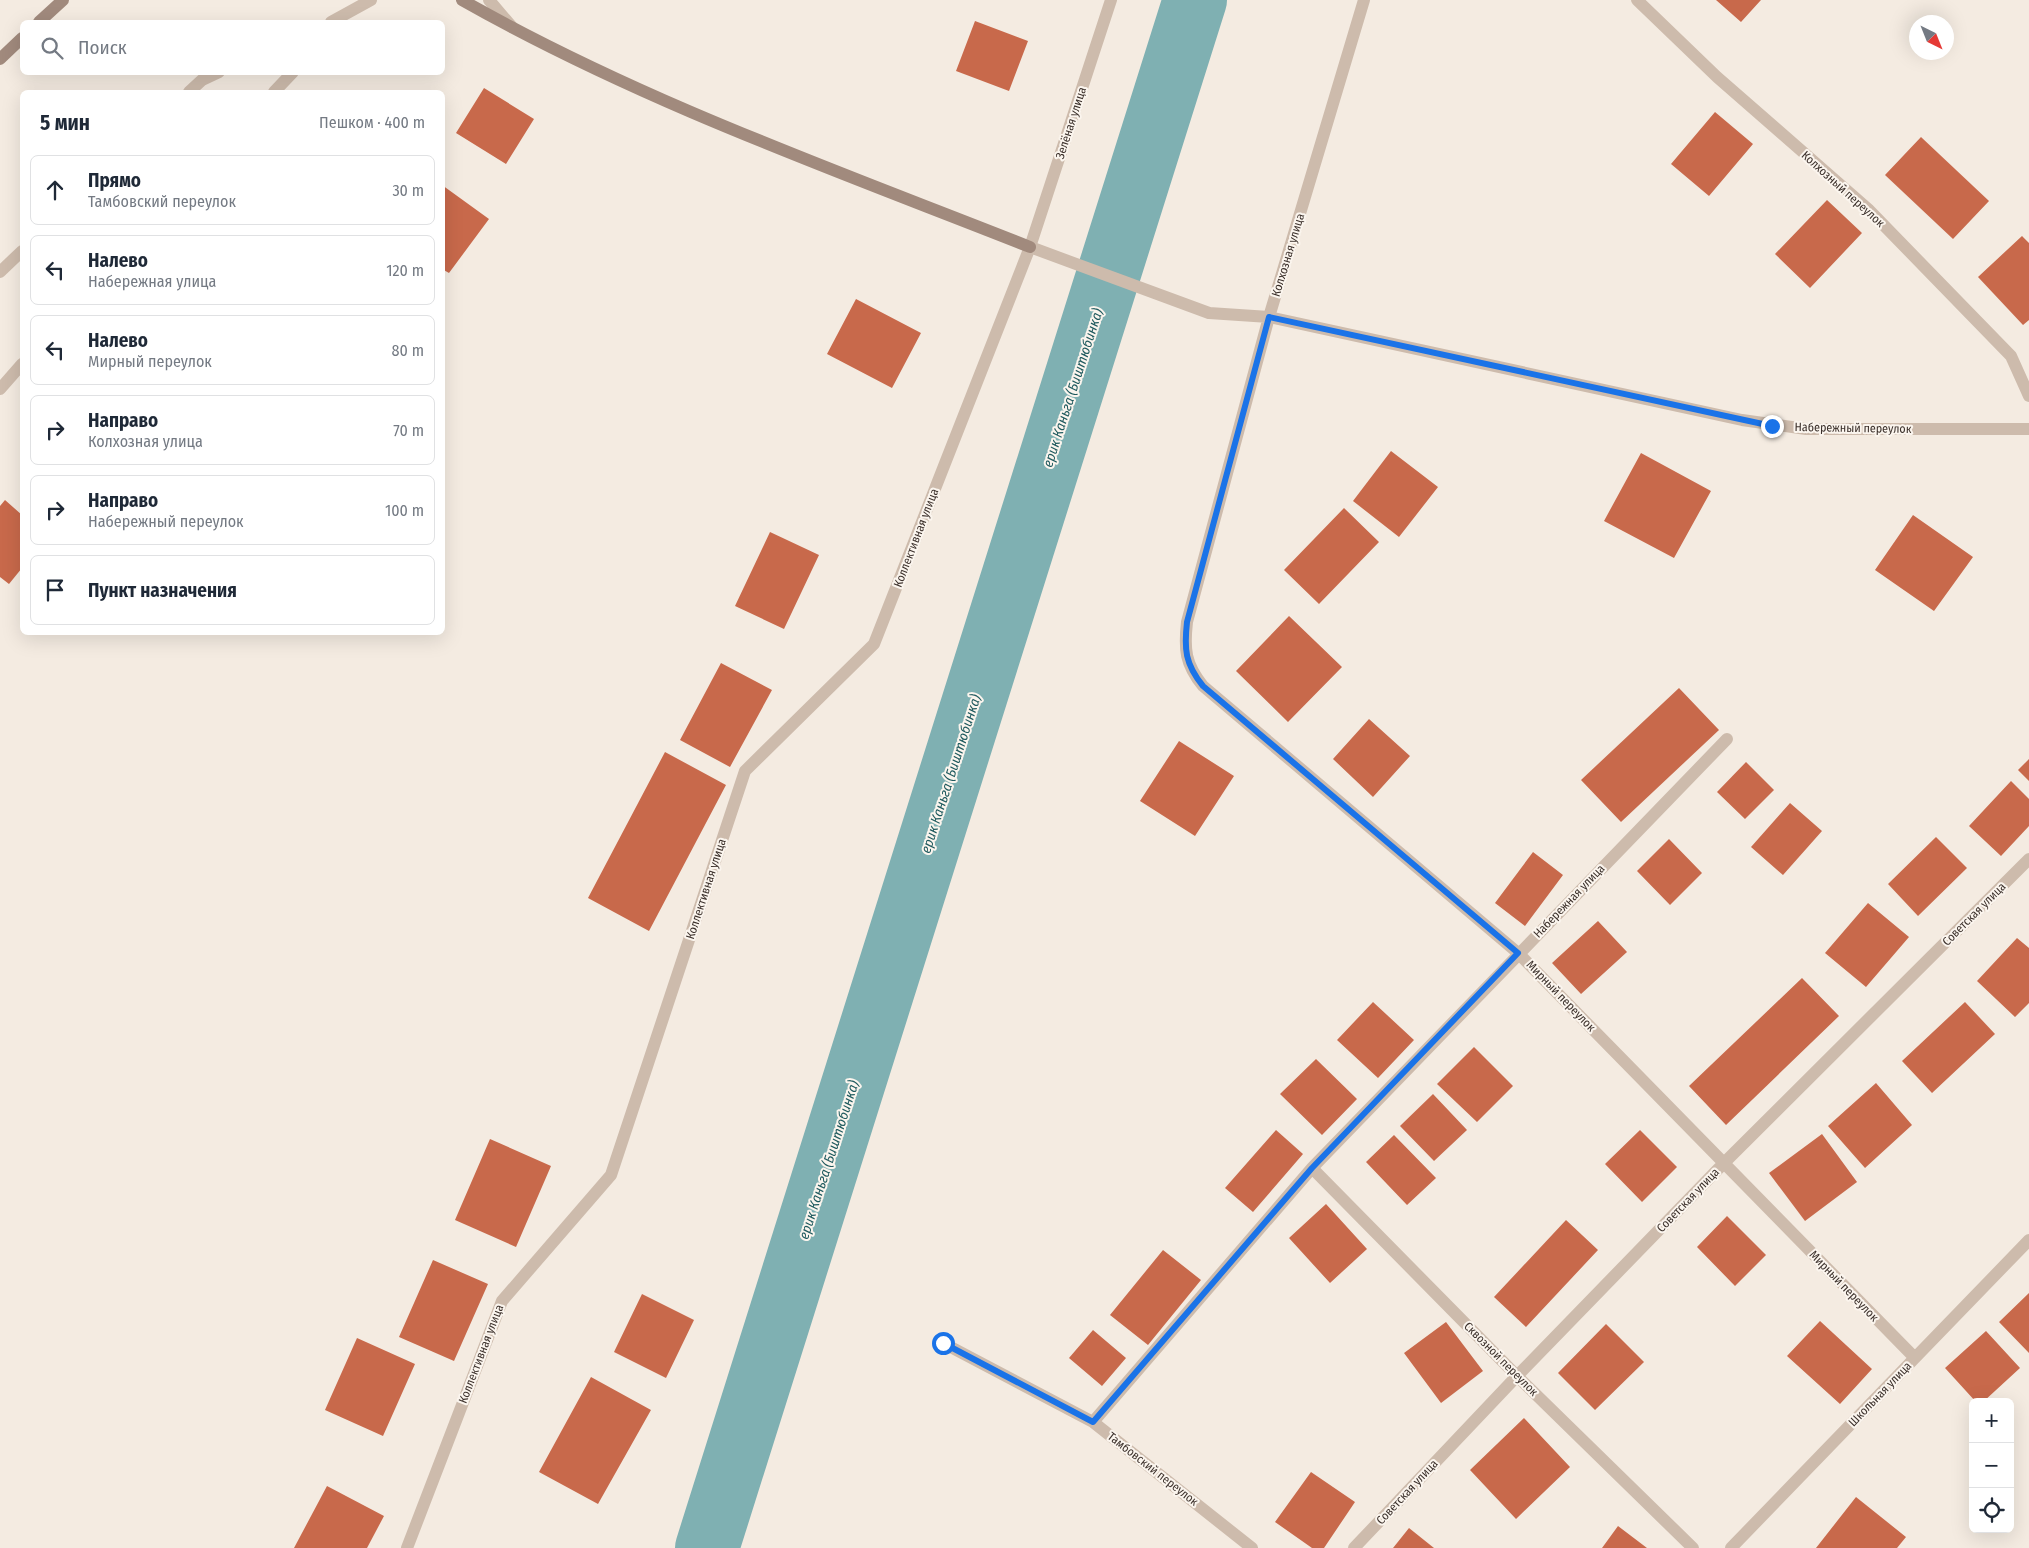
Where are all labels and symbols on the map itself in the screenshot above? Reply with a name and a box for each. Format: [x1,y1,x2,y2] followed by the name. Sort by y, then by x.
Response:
[1909,15,1954,60] north arrow
[1053,85,1089,161] street label: Зелёная улица
[1799,148,1888,230] street label: Колхозный переулок
[1269,212,1307,298] street label: Колхозная улица
[1039,306,1107,470] water label: ерик Каньга (Биштюбинка)
[1761,415,1784,438] route end
[1795,420,1912,436] street label: Набережный переулок
[891,486,941,589] street label: Коллективная улица
[917,692,985,856] water label: ерик Каньга (Биштюбинка)
[683,837,729,941] street label: Коллективная улица
[1531,861,1608,941] street label: Набережная улица
[1939,879,2009,949] street label: Советская улица
[1524,958,1599,1035] street label: Мирный переулок
[795,1078,863,1242] water label: ерик Каньга (Биштюбинка)
[1654,1165,1722,1235] street label: Советская улица
[1807,1248,1882,1325] street label: Мирный переулок
[456,1302,506,1405] street label: Коллективная улица
[1461,1319,1541,1399] street label: Сквозной переулок
[932,1332,955,1355] route start
[1846,1359,1914,1429] street label: Школьная улица
[1105,1429,1201,1509] street label: Тамбовский переулок
[1373,1457,1441,1527] street label: Советская улица

